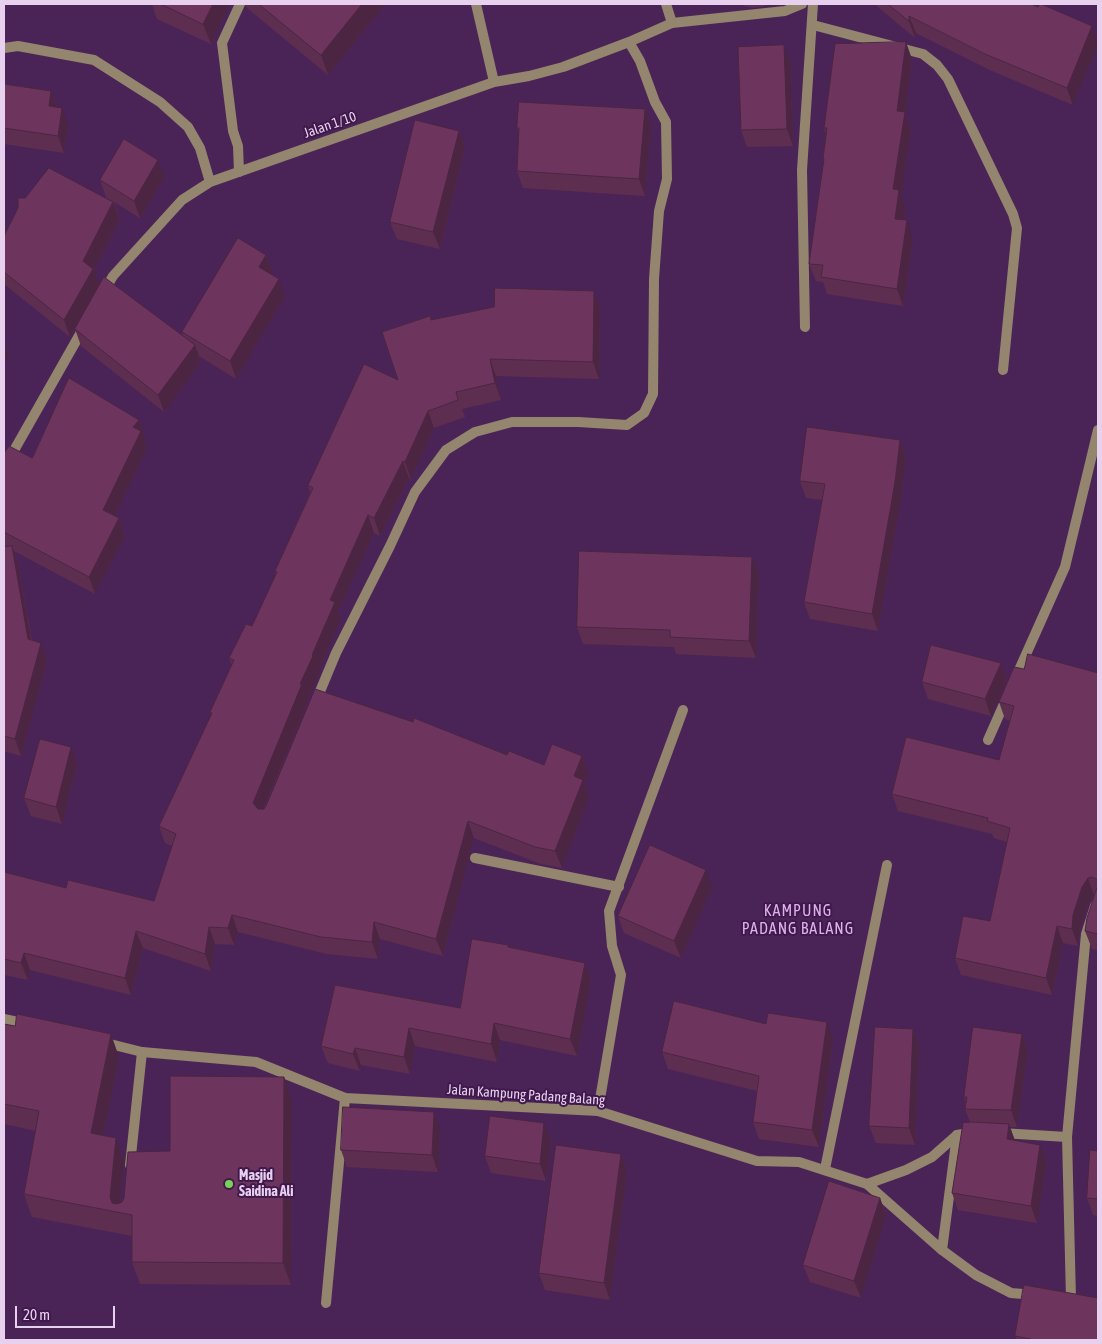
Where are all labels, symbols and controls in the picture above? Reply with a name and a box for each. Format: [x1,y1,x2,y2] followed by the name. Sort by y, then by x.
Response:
[302,108,358,142] street label: Jalan 1/10
[740,901,856,939] district label: KAMPUNG PADANG BALANG
[446,1081,606,1109] street label: Jalan Kampung Padang Balang
[239,1168,293,1200] place label: Masjid Saidina Ali
[223,1178,235,1190] marker: Masjid Saidina Ali
[18,1296,118,1328] scale bar
[23,1306,50,1323] text: 20 m

